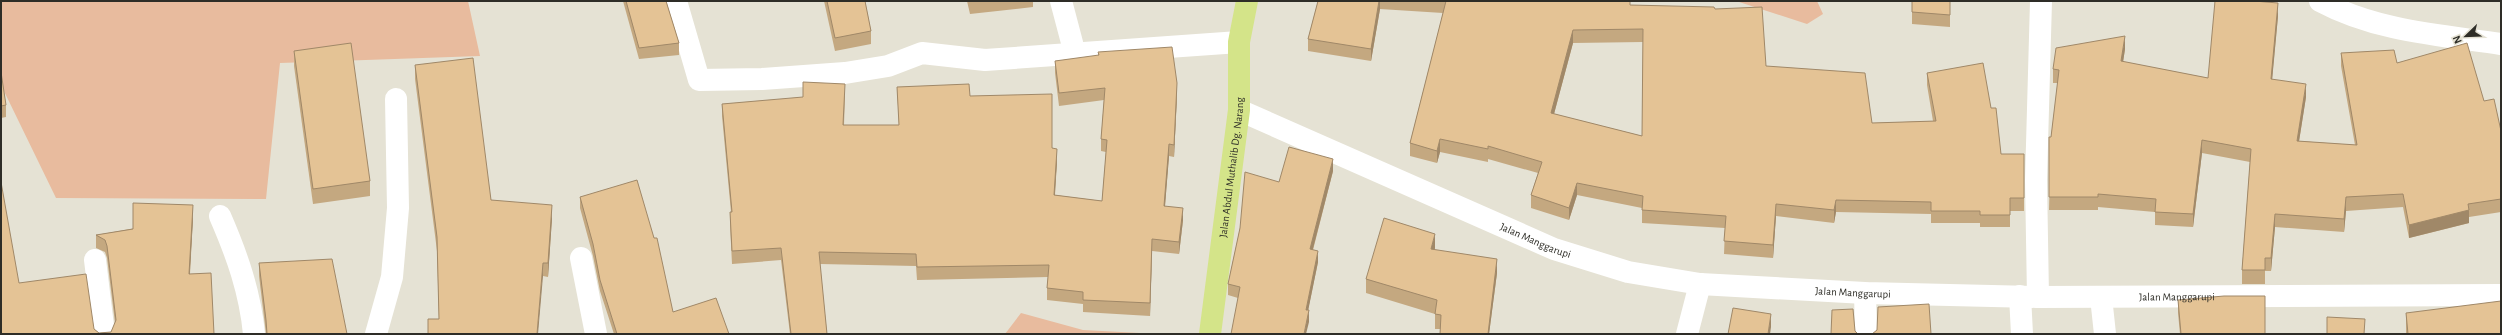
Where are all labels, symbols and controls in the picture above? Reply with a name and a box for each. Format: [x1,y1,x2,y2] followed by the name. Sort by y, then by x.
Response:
[2446,16,2486,56] north arrow
[2451,34,2464,45] text: N
[1217,97,1245,238] street label: Jalan Abdul Muthalib Dg. Narang
[1499,220,1572,259] street label: Jalan Manggarupi
[1815,285,1891,299] street label: Jalan Manggarupi
[2139,291,2215,302] street label: Jalan Manggarupi

